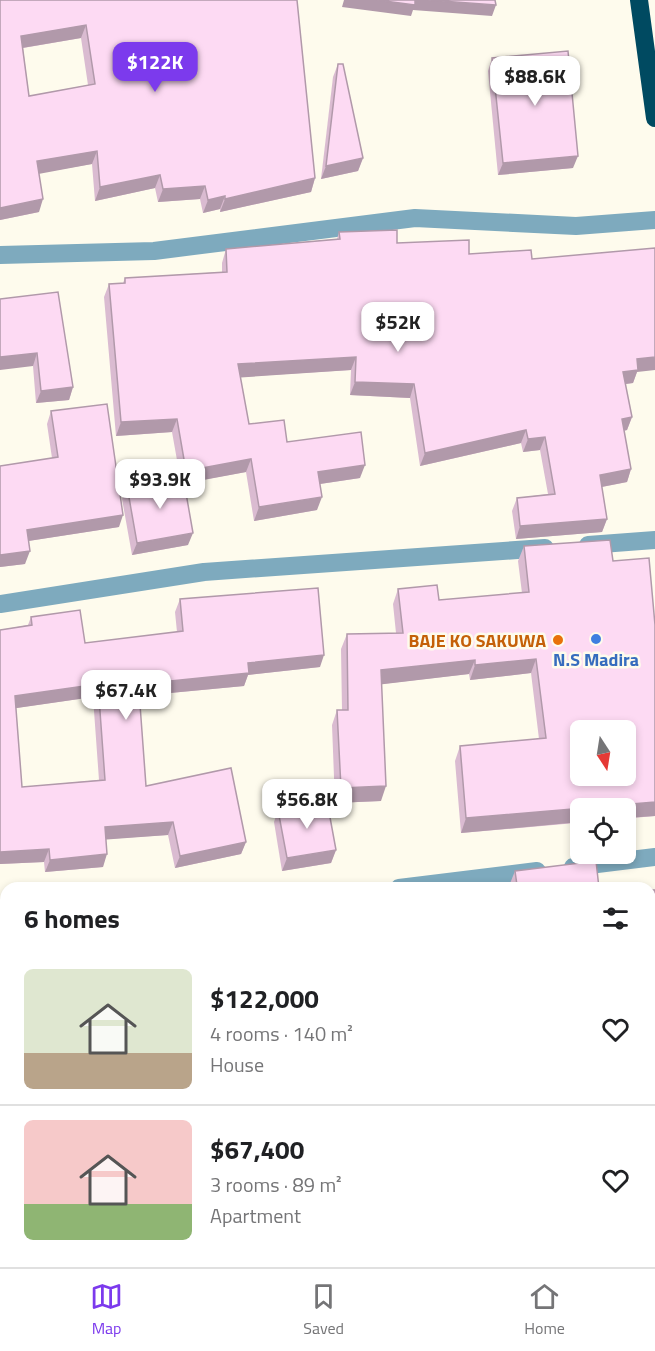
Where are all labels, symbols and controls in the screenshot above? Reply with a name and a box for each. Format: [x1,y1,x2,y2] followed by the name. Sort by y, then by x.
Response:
[113,42,197,93] pin: $122K
[127,46,183,77] text: $122K
[486,56,584,107] pin: $88.6K
[504,60,566,91] text: $88.6K
[362,302,434,353] pin: $52K
[375,306,421,337] text: $52K
[111,459,209,510] pin: $93.9K
[129,463,191,494] text: $93.9K
[409,627,546,654] place label: BAJE KO SAKUWA
[589,632,603,646] marker: N.S Madira
[551,633,565,647] marker: BAJE KO SAKUWA
[553,646,639,673] place label: N.S Madira
[77,670,175,721] pin: $67.4K
[95,674,157,705] text: $67.4K
[570,720,636,786] north arrow
[570,720,636,864] map controls
[258,779,356,830] pin: $56.8K
[276,783,338,814] text: $56.8K
[570,798,636,864] button: locate
[24,899,120,938] text: 6 homes
[599,902,632,935] icon: filters
[210,979,319,1018] text: $122,000
[72,993,144,1065] icon: home
[599,1013,632,1046] icon: heart
[210,1018,353,1049] text: 4 rooms · 140 m²
[210,1049,264,1080] text: House
[210,1130,304,1169] text: $67,400
[72,1144,144,1216] icon: home
[599,1164,632,1197] icon: heart
[210,1169,342,1200] text: 3 rooms · 89 m²
[210,1200,301,1231] text: Apartment
[90,1280,123,1340] tab: Map
[303,1280,344,1340] tab: Saved
[524,1280,565,1340] tab: Home

